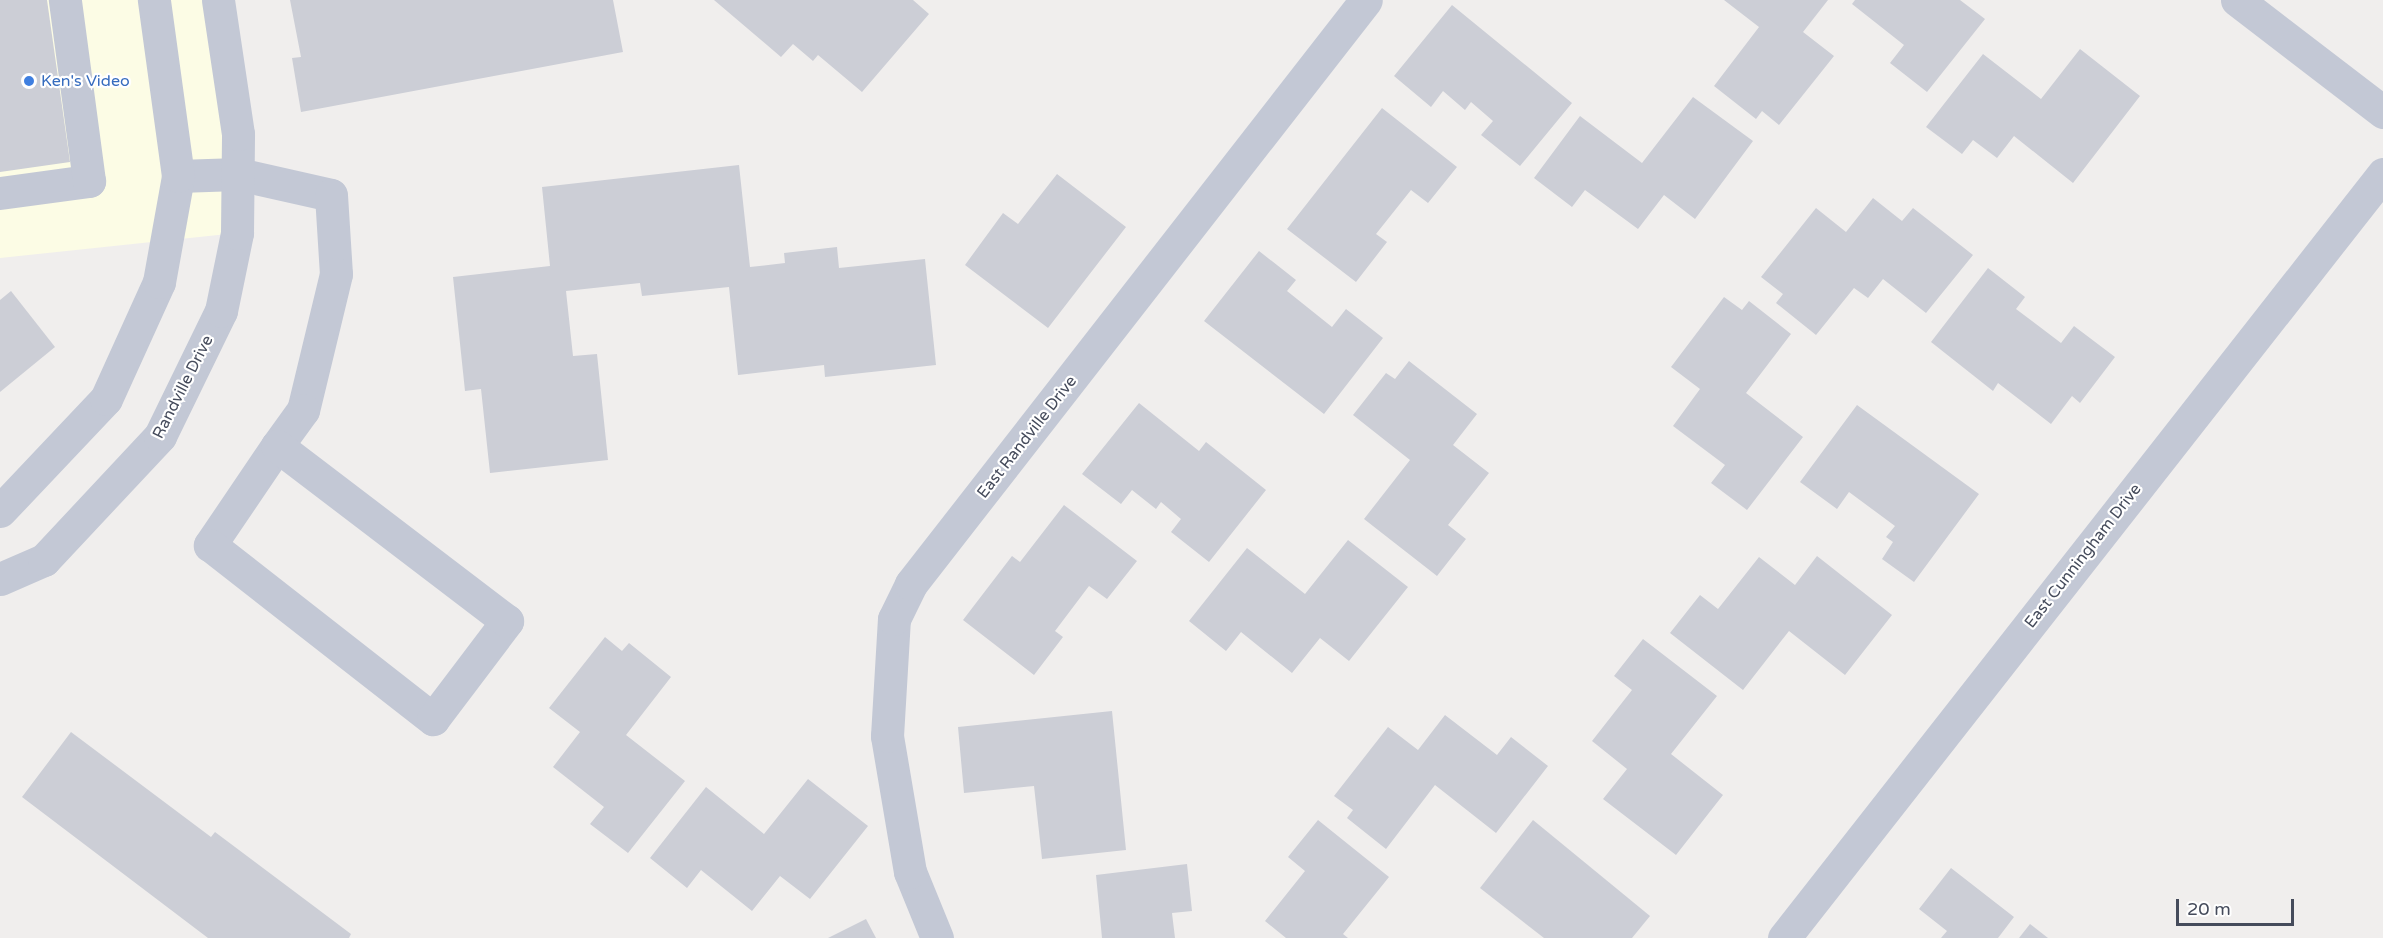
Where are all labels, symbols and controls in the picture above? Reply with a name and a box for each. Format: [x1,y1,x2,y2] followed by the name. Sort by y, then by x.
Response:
[41,71,130,91] place label: Ken's Video
[22,74,36,88] marker: Ken's Video
[149,332,217,442] street label: Randville Drive
[973,372,1081,502] street label: East Randville Drive
[2021,480,2145,632] street label: East Cunningham Drive
[2179,887,2298,925] scale bar
[2187,898,2231,920] text: 20 m

